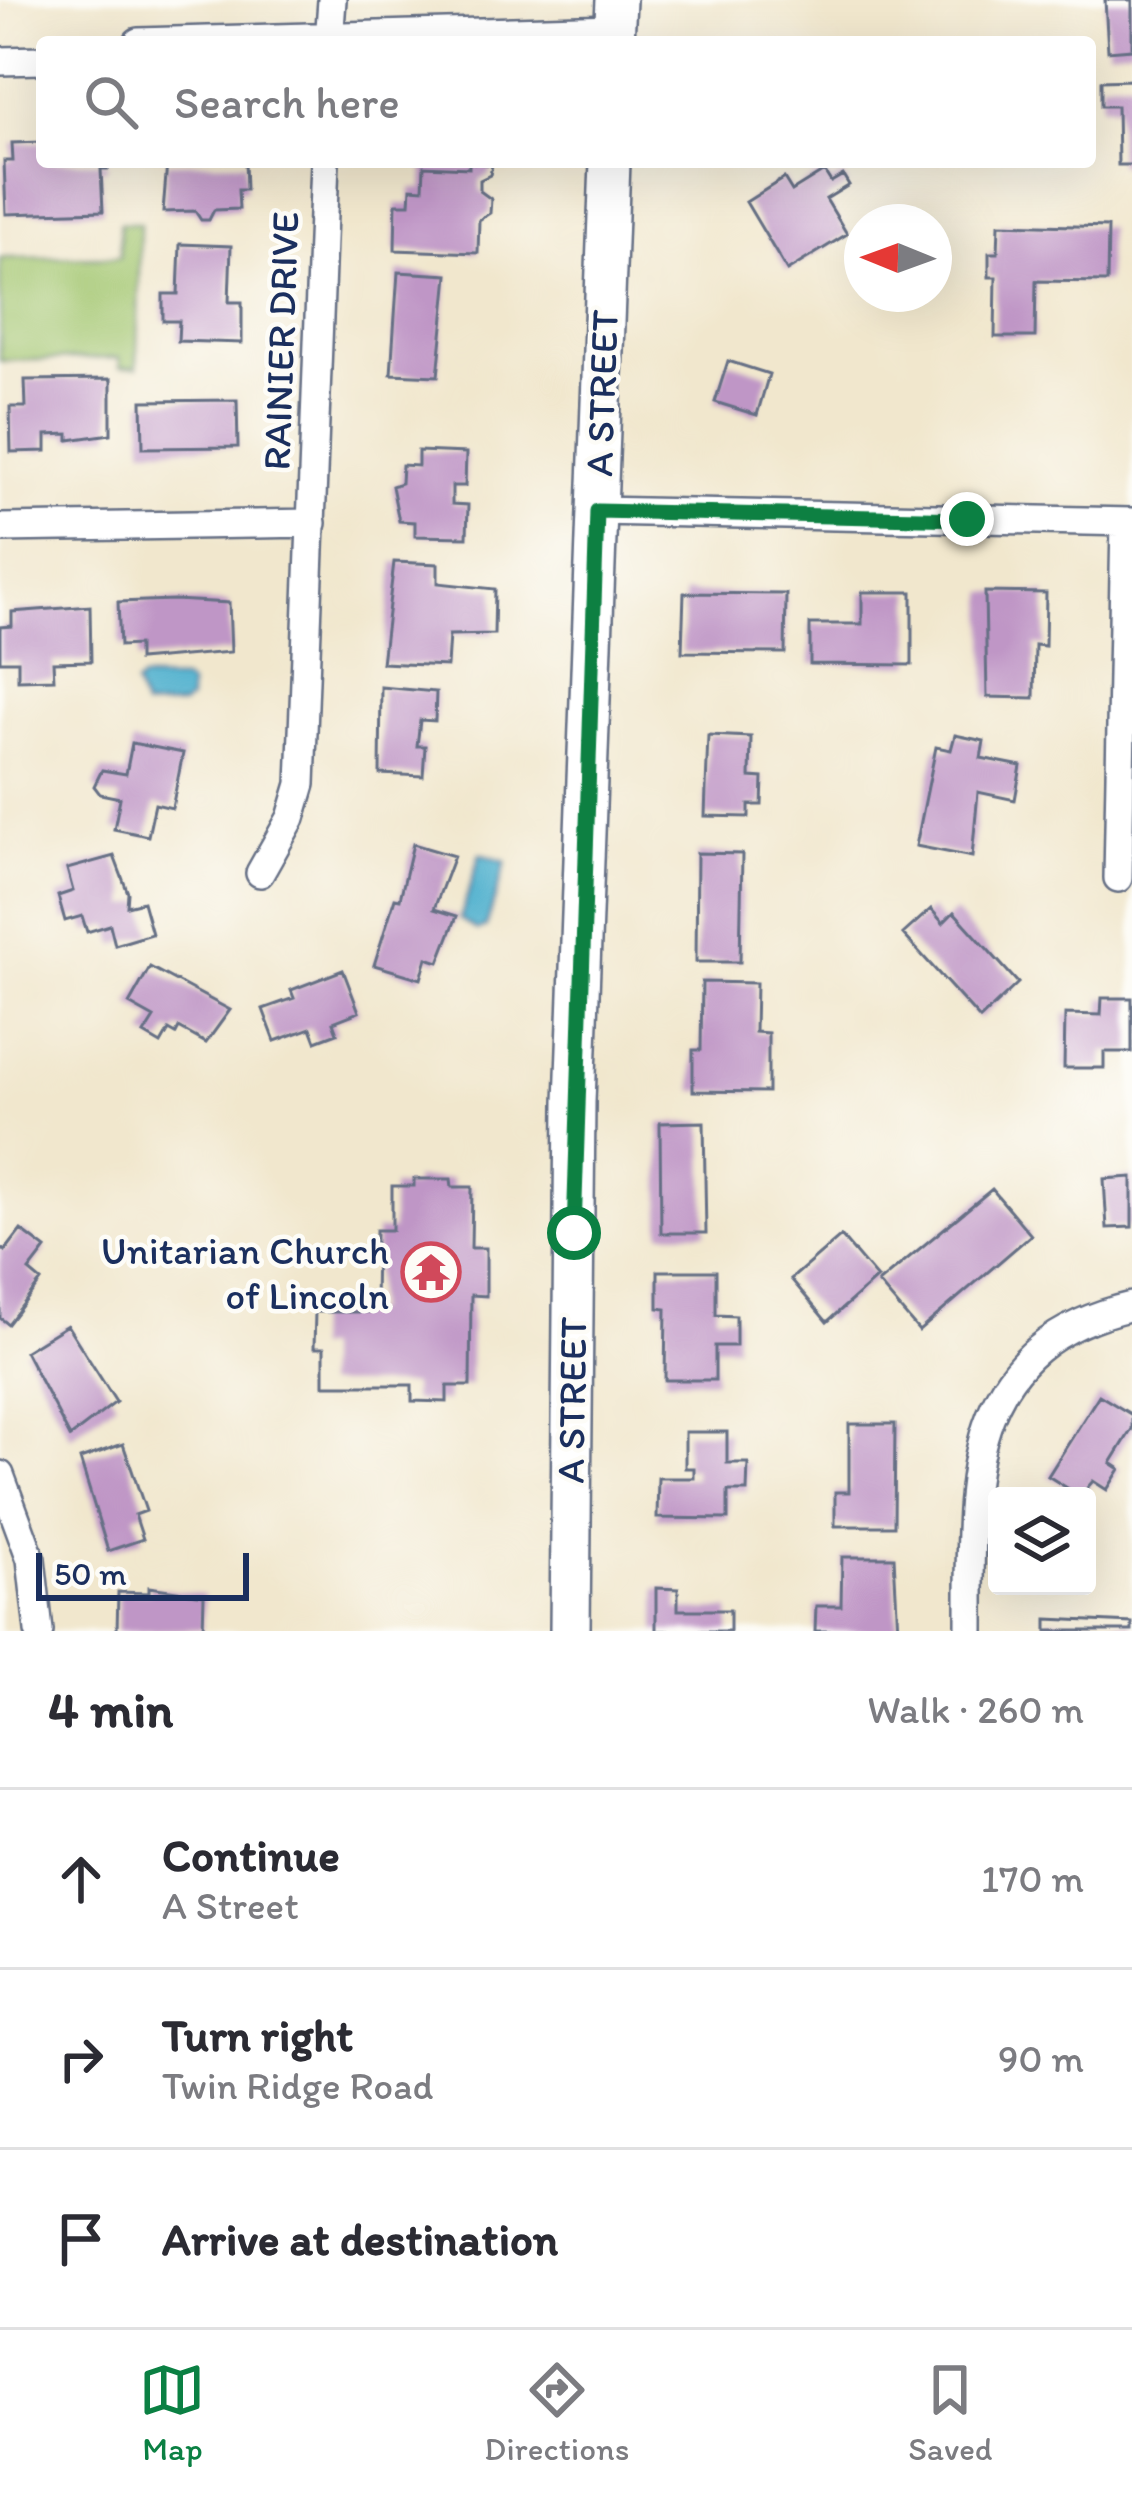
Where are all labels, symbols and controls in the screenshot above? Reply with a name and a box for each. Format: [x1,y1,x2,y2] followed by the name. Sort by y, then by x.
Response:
[36,36,1096,168] search box
[78,69,144,135] icon: search
[174,75,400,129] text: Search here
[844,204,952,312] north arrow
[253,211,308,471] street label: RAINIER DRIVE
[575,309,628,477] street label: A STREET
[940,492,994,546] route end
[547,1206,601,1260] route start
[101,1227,389,1319] place label: Unitarian Church of Lincoln
[400,1241,462,1303] temple icon: Unitarian Church of Lincoln
[547,1316,596,1484] street label: A STREET
[988,1487,1096,1595] map controls
[988,1487,1096,1595] button: layers
[36,1547,249,1600] scale bar
[54,1554,127,1593] text: 50 m
[48,1679,173,1740] text: 4 min
[867,1686,1084,1733] text: Walk · 260 m
[162,1828,340,1882] text: Continue
[48,1846,114,1912] icon: ahead
[981,1855,1084,1902] text: 170 m
[162,1882,299,1929] text: A Street
[162,2008,353,2062] text: Turn right
[48,2026,114,2092] icon: right
[998,2035,1084,2082] text: 90 m
[162,2062,433,2109] text: Twin Ridge Road
[48,2206,114,2272] icon: arrive
[162,2212,558,2266] text: Arrive at destination
[139,2357,205,2468] tab: Map
[484,2357,629,2468] tab: Directions
[908,2357,993,2468] tab: Saved

